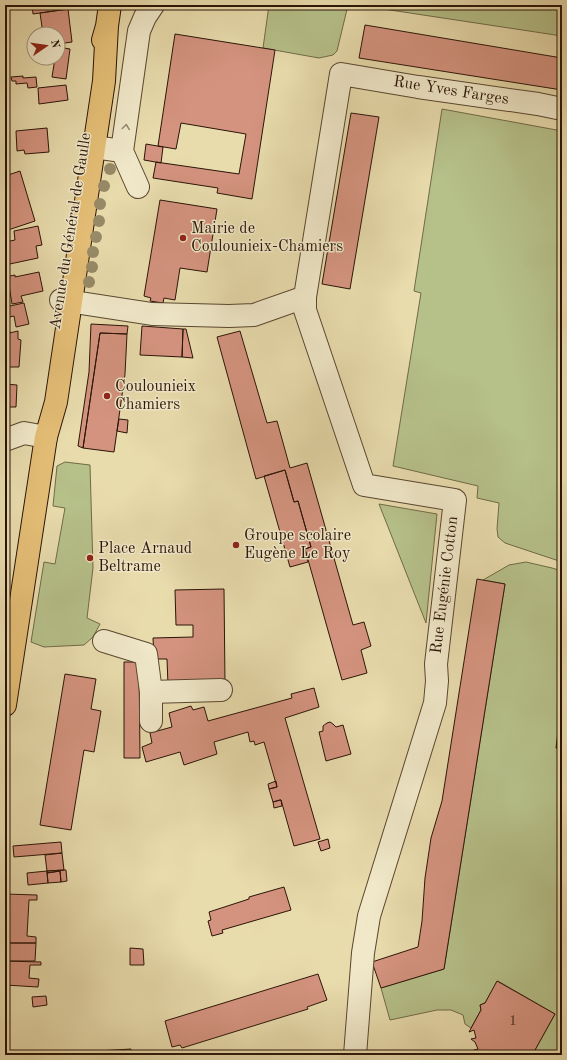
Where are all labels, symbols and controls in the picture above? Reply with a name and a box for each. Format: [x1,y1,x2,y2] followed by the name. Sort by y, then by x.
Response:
[26,26,66,66] north arrow
[48,39,61,50] text: N
[392,74,510,108] street label: Rue Yves Farges
[121,124,130,130] one-way arrow
[48,131,94,331] street label: Avenue du Général de Gaulle
[191,221,343,255] place label: Mairie de Coulounieix-Chamiers
[178,233,188,243] marker: Mairie de Coulounieix-Chamiers
[115,379,196,413] place label: Coulounieix Chamiers
[102,391,112,401] marker: Coulounieix Chamiers
[429,515,461,655] street label: Rue Eugénie Cotton
[244,528,351,562] place label: Groupe scolaire Eugène Le Roy
[231,540,241,550] marker: Groupe scolaire Eugène Le Roy
[98,541,192,575] place label: Place Arnaud Beltrame
[85,553,95,563] marker: Place Arnaud Beltrame
[509,1014,517,1028] house number: 1

